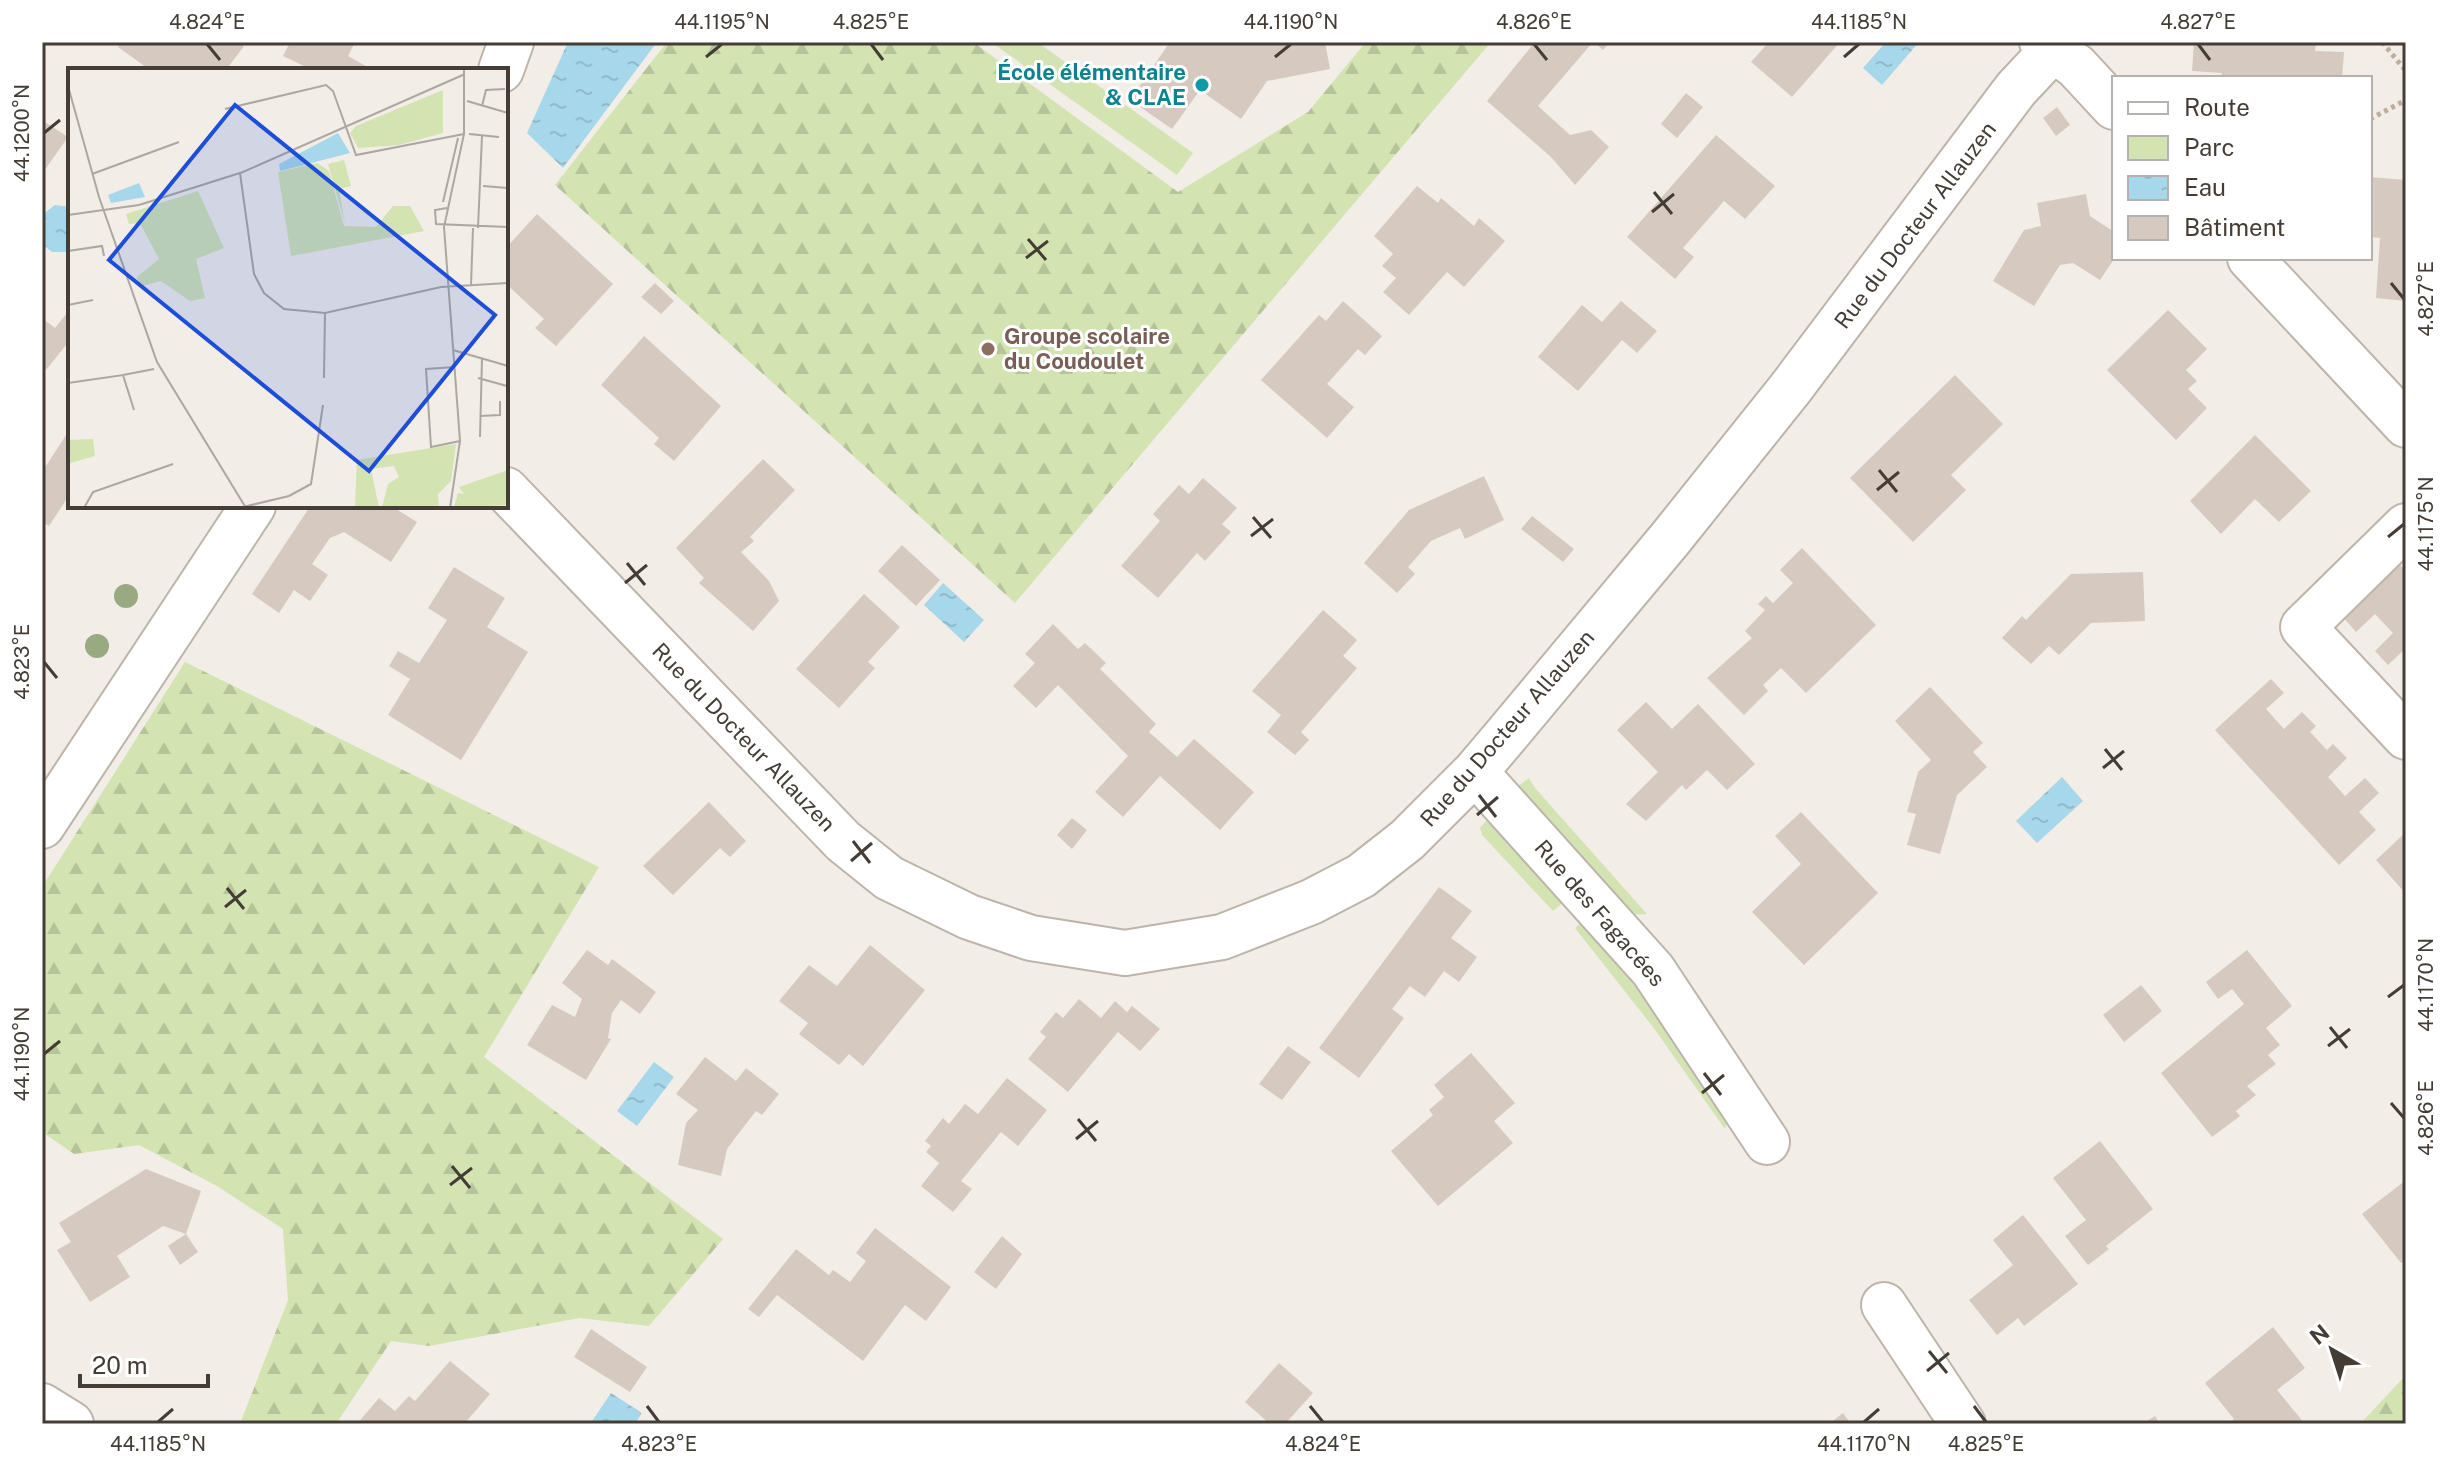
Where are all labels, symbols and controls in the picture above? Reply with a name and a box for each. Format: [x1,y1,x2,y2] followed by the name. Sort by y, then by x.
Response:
[169,10,245,34] text: 4.824°E
[674,10,770,34] text: 44.1195°N
[833,10,909,34] text: 4.825°E
[1244,10,1338,34] text: 44.1190°N
[1496,10,1572,34] text: 4.826°E
[1811,10,1907,34] text: 44.1185°N
[2160,10,2236,34] text: 4.827°E
[997,59,1186,110] place label: École élémentaire & CLAE
[68,68,508,508] inset map
[1193,76,1211,94] marker: École élémentaire & CLAE
[2112,76,2372,260] legend
[10,84,34,182] text: 44.1200°N
[2184,93,2250,121] text: Route
[1829,117,2001,333] street label: Rue du Docteur Allauzen
[2184,133,2235,161] text: Parc
[2184,173,2226,201] text: Eau
[2184,213,2285,241] text: Bâtiment
[2414,261,2438,337] text: 4.827°E
[1004,323,1170,374] place label: Groupe scolaire du Coudoulet
[979,340,997,358] marker: Groupe scolaire du Coudoulet
[2414,476,2438,572] text: 44.1175°N
[10,624,34,700] text: 4.823°E
[1415,624,1599,832] street label: Rue du Docteur Allauzen
[647,637,841,837] street label: Rue du Docteur Allauzen
[1529,835,1671,991] street label: Rue des Fagacées
[2414,938,2438,1032] text: 44.1170°N
[10,1007,34,1101] text: 44.1190°N
[2414,1080,2438,1156] text: 4.826°E
[2292,1310,2372,1390] north arrow
[2305,1319,2334,1350] text: N
[80,1338,208,1388] scale bar
[92,1351,148,1379] text: 20 m
[110,1432,206,1456] text: 44.1185°N
[621,1432,697,1456] text: 4.823°E
[1285,1432,1361,1456] text: 4.824°E
[1817,1432,1911,1456] text: 44.1170°N
[1948,1432,2024,1456] text: 4.825°E

